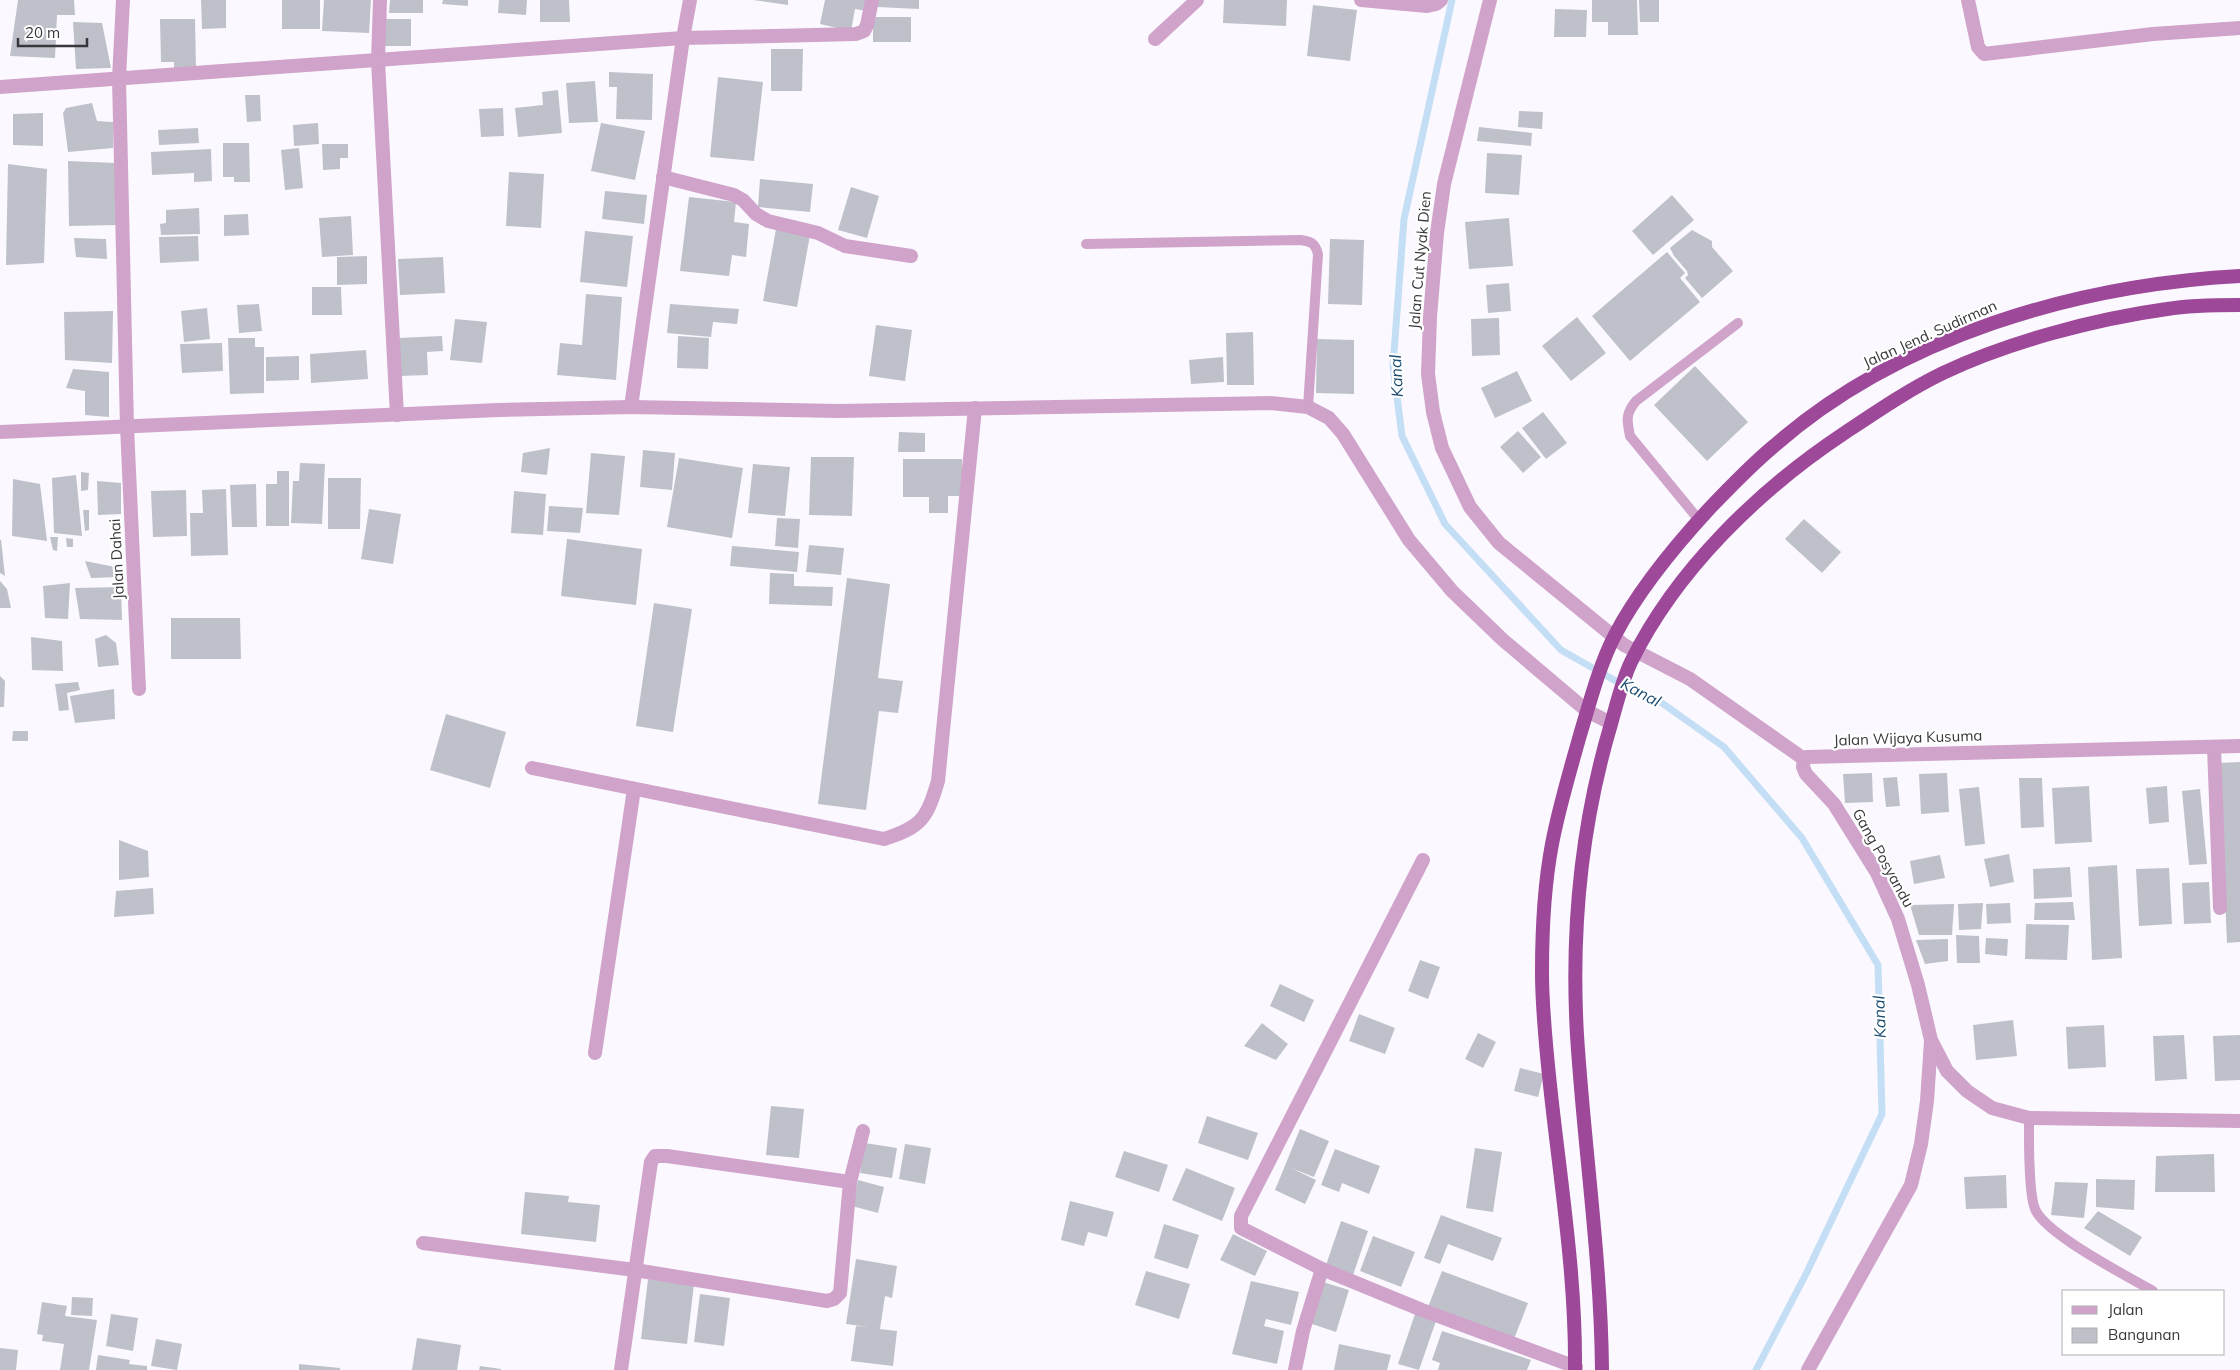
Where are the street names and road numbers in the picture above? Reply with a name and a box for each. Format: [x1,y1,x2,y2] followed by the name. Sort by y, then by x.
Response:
[1404,190,1435,330] street label: Jalan Cut Nyak Dien
[1860,295,2000,372] street label: Jalan Jend. Sudirman
[105,518,128,600] street label: Jalan Dahai
[1833,725,1983,750] street label: Jalan Wijaya Kusuma
[1848,805,1918,911] street label: Gang Posyandu

